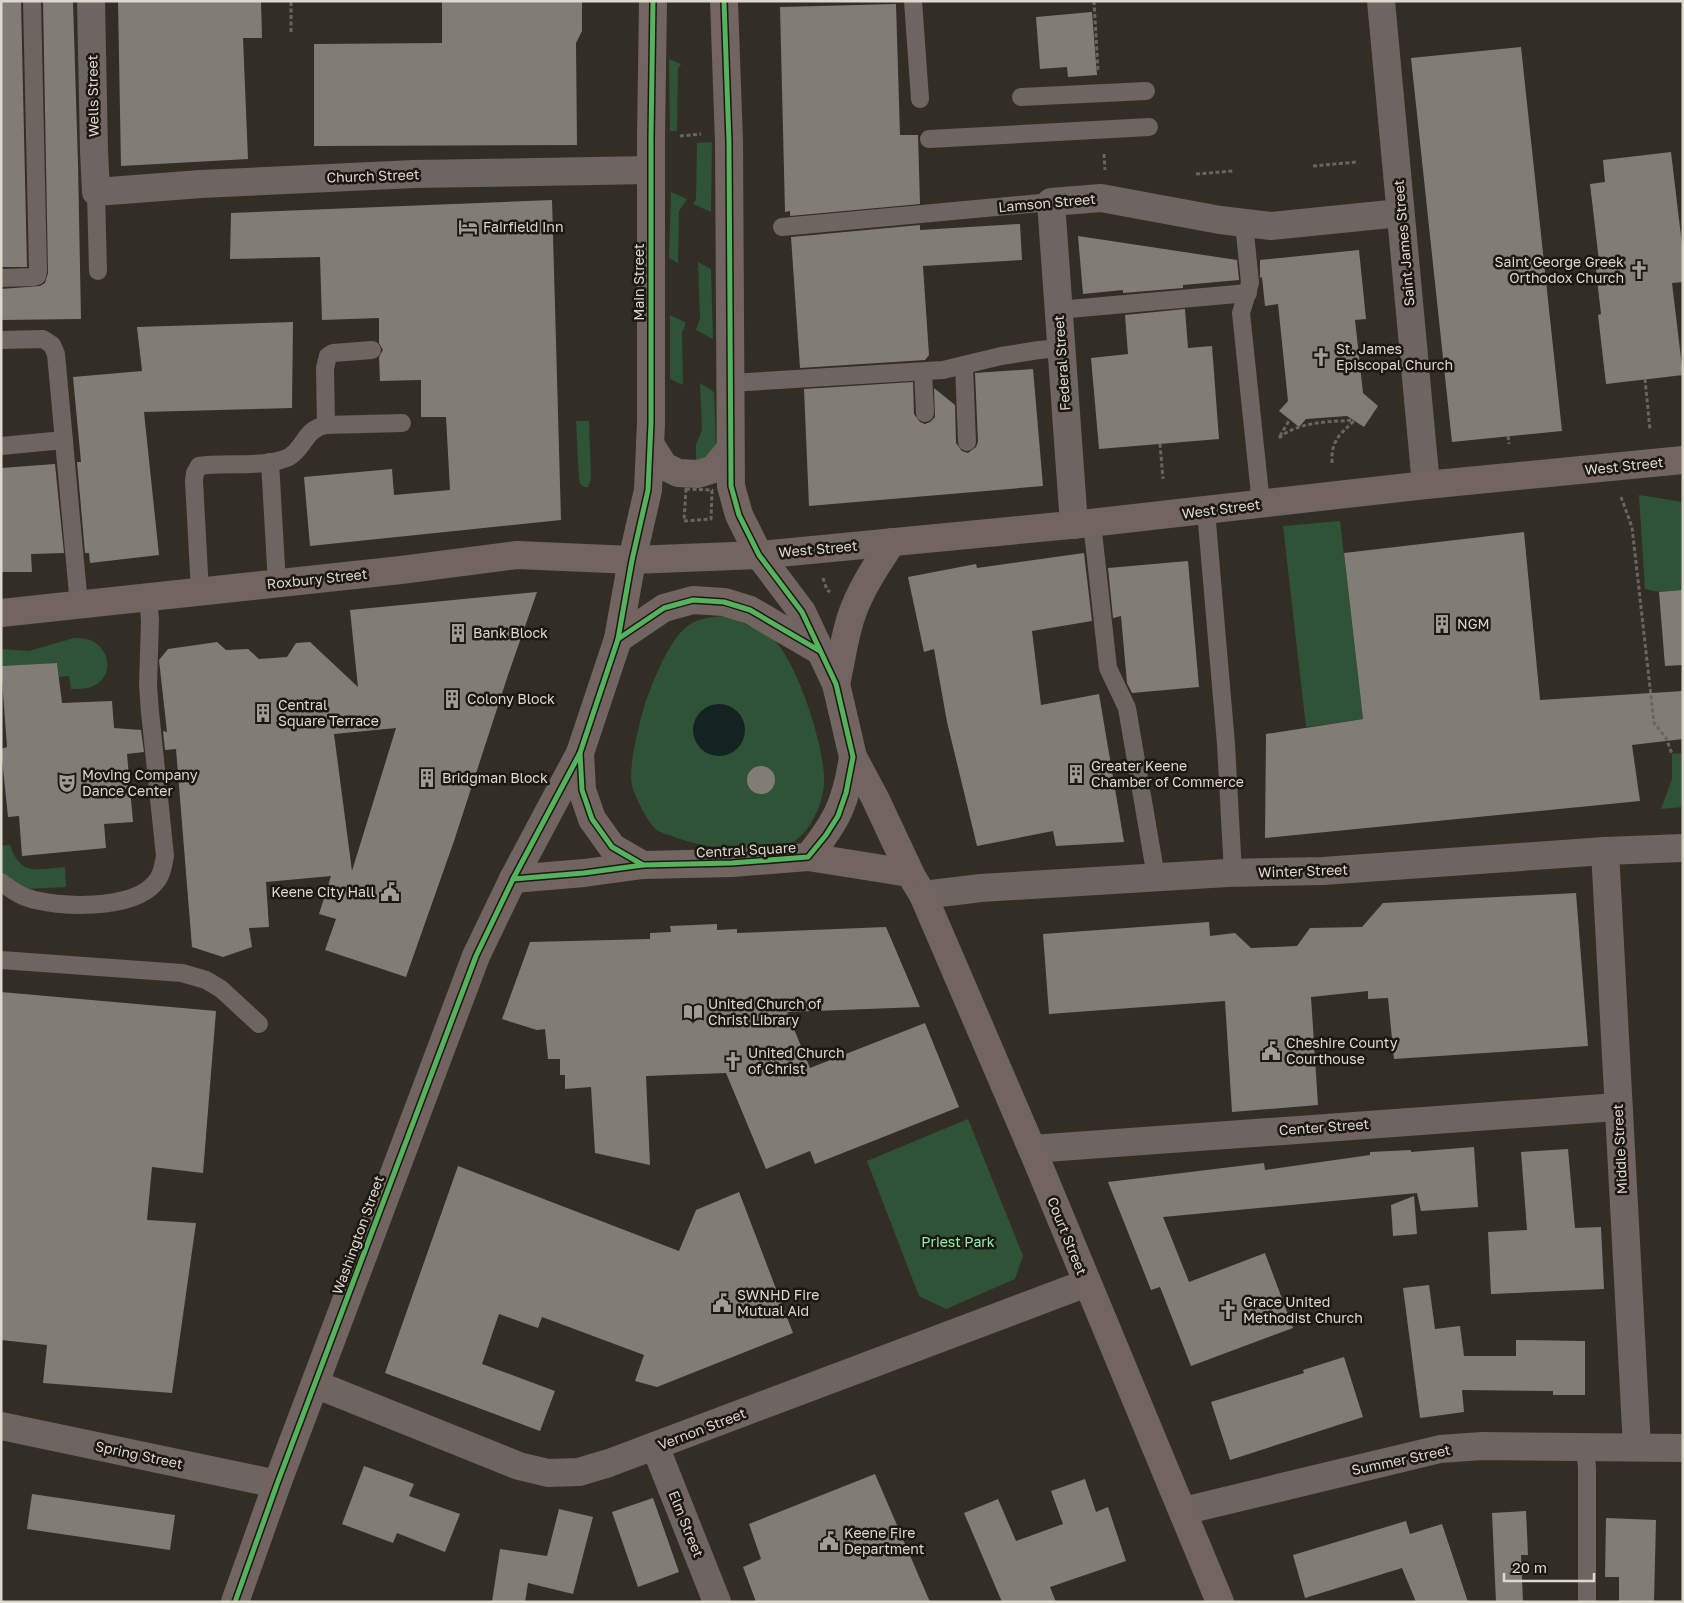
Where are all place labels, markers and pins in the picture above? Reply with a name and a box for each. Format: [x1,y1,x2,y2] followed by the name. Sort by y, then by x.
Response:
[457,216,479,238] hotel icon: Fairfield Inn
[483,218,564,235] place label: Fairfield Inn
[1495,253,1624,286] place label: Saint George Greek Orthodox Church
[1628,259,1650,281] church icon: Saint George Greek Orthodox Church
[1336,340,1453,373] place label: St. James Episcopal Church
[1310,346,1332,368] church icon: St. James Episcopal Church
[1431,613,1453,635] building icon: NGM
[1457,615,1490,632] place label: NGM
[447,622,469,644] building icon: Bank Block
[473,624,548,641] place label: Bank Block
[441,688,463,710] building icon: Colony Block
[467,690,555,707] place label: Colony Block
[278,696,379,729] place label: Central Square Terrace
[252,702,274,724] building icon: Central Square Terrace
[1091,757,1244,790] place label: Greater Keene Chamber of Commerce
[1065,763,1087,785] building icon: Greater Keene Chamber of Commerce
[82,766,198,799] place label: Moving Company Dance Center
[416,767,438,789] building icon: Bridgman Block
[442,769,548,786] place label: Bridgman Block
[56,772,78,794] theatre icon: Moving Company Dance Center
[379,881,401,903] public building icon: Keene City Hall
[271,883,375,900] place label: Keene City Hall
[708,995,821,1028] place label: United Church of Christ Library
[682,1001,704,1023] library icon: United Church of Christ Library
[1286,1034,1398,1067] place label: Cheshire County Courthouse
[1260,1040,1282,1062] public building icon: Cheshire County Courthouse
[748,1044,845,1077] place label: United Church of Christ
[722,1050,744,1072] church icon: United Church of Christ
[737,1286,819,1319] place label: SWNHD Fire Mutual Aid
[711,1292,733,1314] public building icon: SWNHD Fire Mutual Aid
[1243,1293,1363,1326] place label: Grace United Methodist Church
[1217,1299,1239,1321] church icon: Grace United Methodist Church
[844,1524,924,1557] place label: Keene Fire Department
[818,1530,840,1552] public building icon: Keene Fire Department

